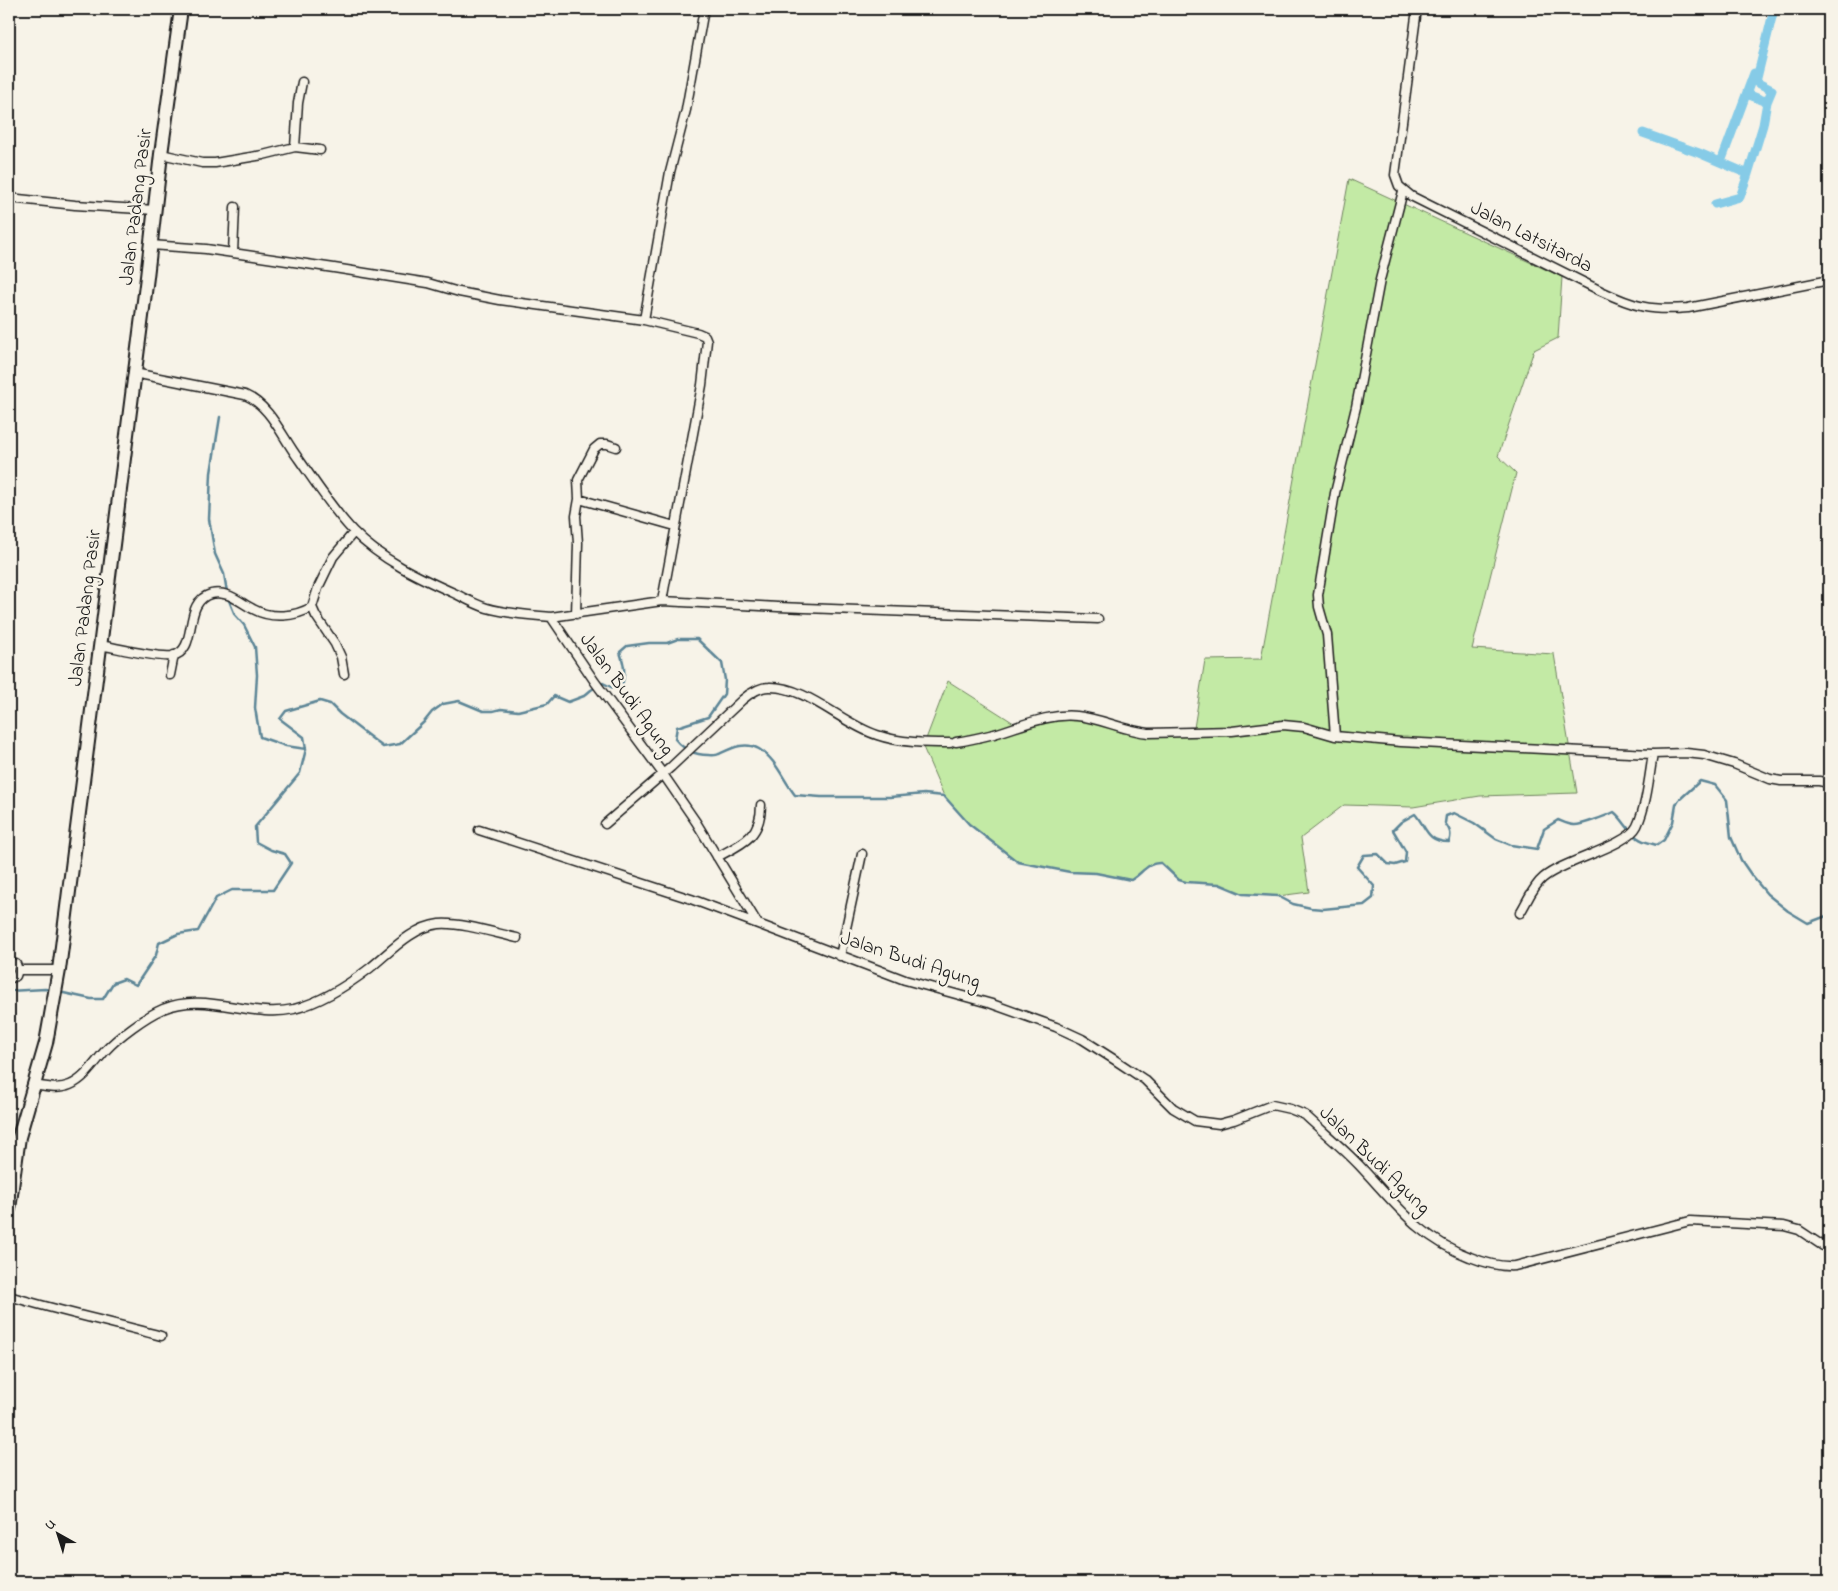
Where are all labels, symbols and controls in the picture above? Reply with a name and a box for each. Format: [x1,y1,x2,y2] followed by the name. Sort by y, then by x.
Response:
[113,126,162,287] street label: Jalan Padang Pasir
[1465,195,1597,281] street label: Jalan Latsitarda
[62,527,111,688] street label: Jalan Padang Pasir
[571,627,681,763] street label: Jalan Budi Agung
[836,925,984,998] street label: Jalan Budi Agung
[1311,1100,1437,1223] street label: Jalan Budi Agung
[32,1508,82,1558] north arrow
[41,1514,61,1536] text: U

